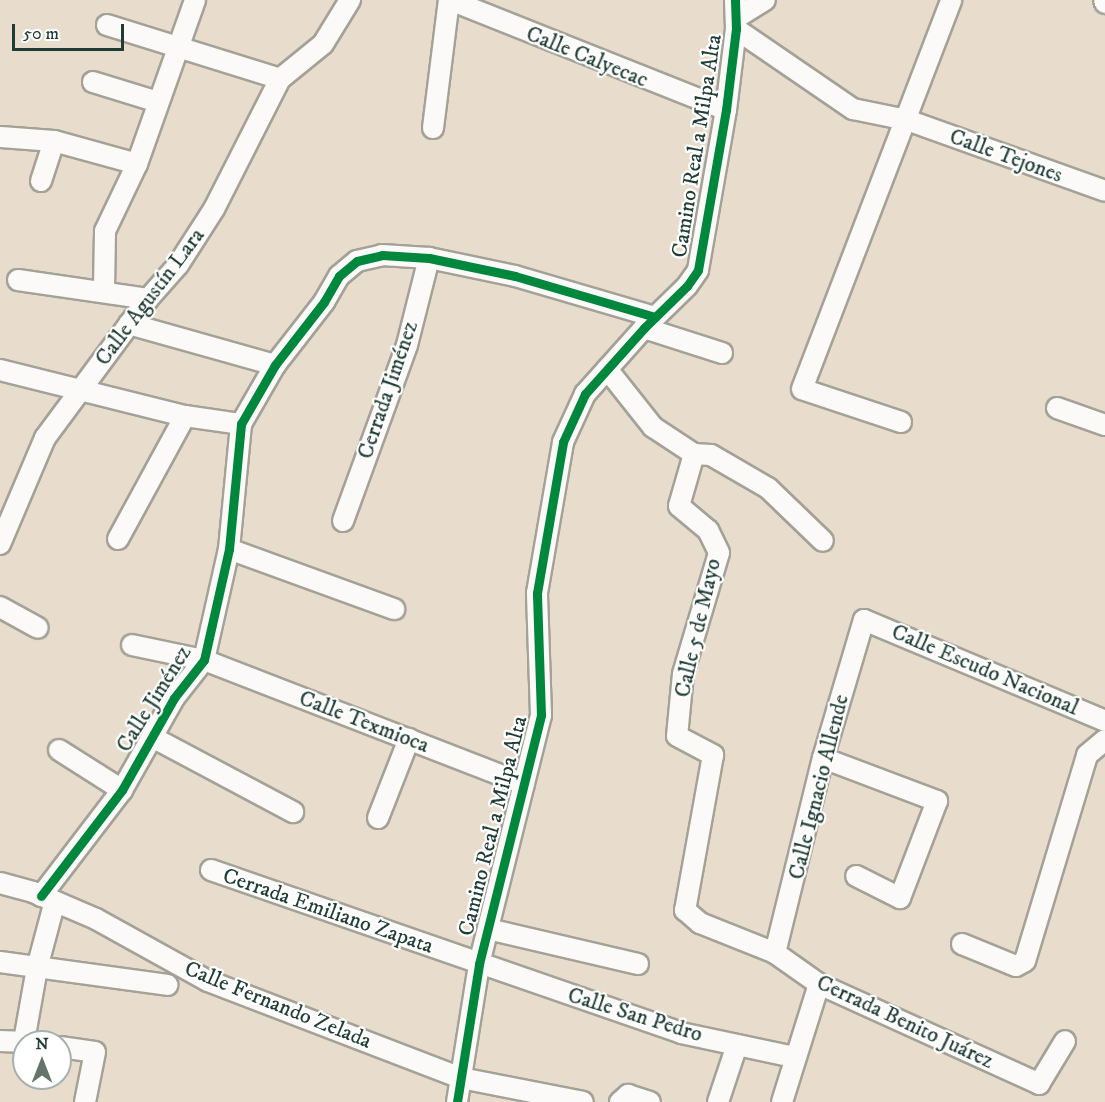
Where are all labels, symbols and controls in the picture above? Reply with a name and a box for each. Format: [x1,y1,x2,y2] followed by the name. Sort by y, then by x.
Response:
[15,12,128,50] scale bar
[522,21,652,93] street label: Calle Calyecac
[23,23,59,45] text: 50 m
[666,32,728,260] street label: Camino Real a Milpa Alta
[946,123,1066,189] street label: Calle Tejones
[90,223,210,371] street label: Calle Agustín Lara
[352,318,424,462] street label: Cerrada Jiménez
[669,556,727,700] street label: Calle 5 de Mayo
[888,619,1082,721] street label: Calle Escudo Nacional
[111,641,197,757] street label: Calle Jiménez
[295,685,433,759] street label: Calle Texmioca
[783,692,855,882] street label: Calle Ignacio Allende
[453,713,533,939] street label: Camino Real a Milpa Alta
[219,863,437,959] street label: Cerrada Emiliano Zapata
[181,955,375,1055] street label: Calle Fernando Zelada
[812,969,998,1075] street label: Cerrada Benito Juárez
[564,982,706,1048] street label: Calle San Pedro
[12,1030,72,1090] north arrow
[35,1034,49,1054] text: N

